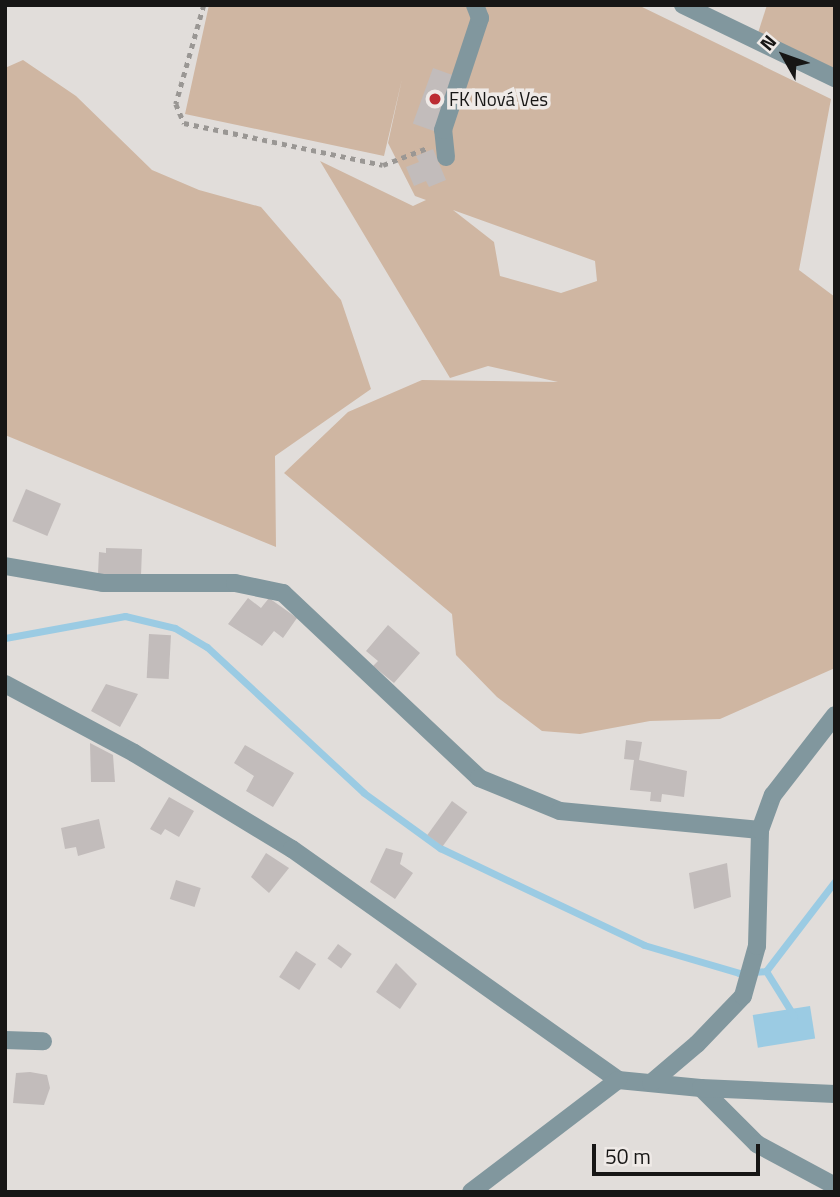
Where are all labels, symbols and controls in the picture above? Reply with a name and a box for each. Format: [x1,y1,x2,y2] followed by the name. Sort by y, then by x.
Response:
[749,21,819,91] north arrow
[752,28,783,57] text: N
[449,88,548,110] place label: FK Nová Ves
[427,91,443,107] marker: FK Nová Ves
[595,1130,763,1174] scale bar
[605,1140,651,1172] text: 50 m

